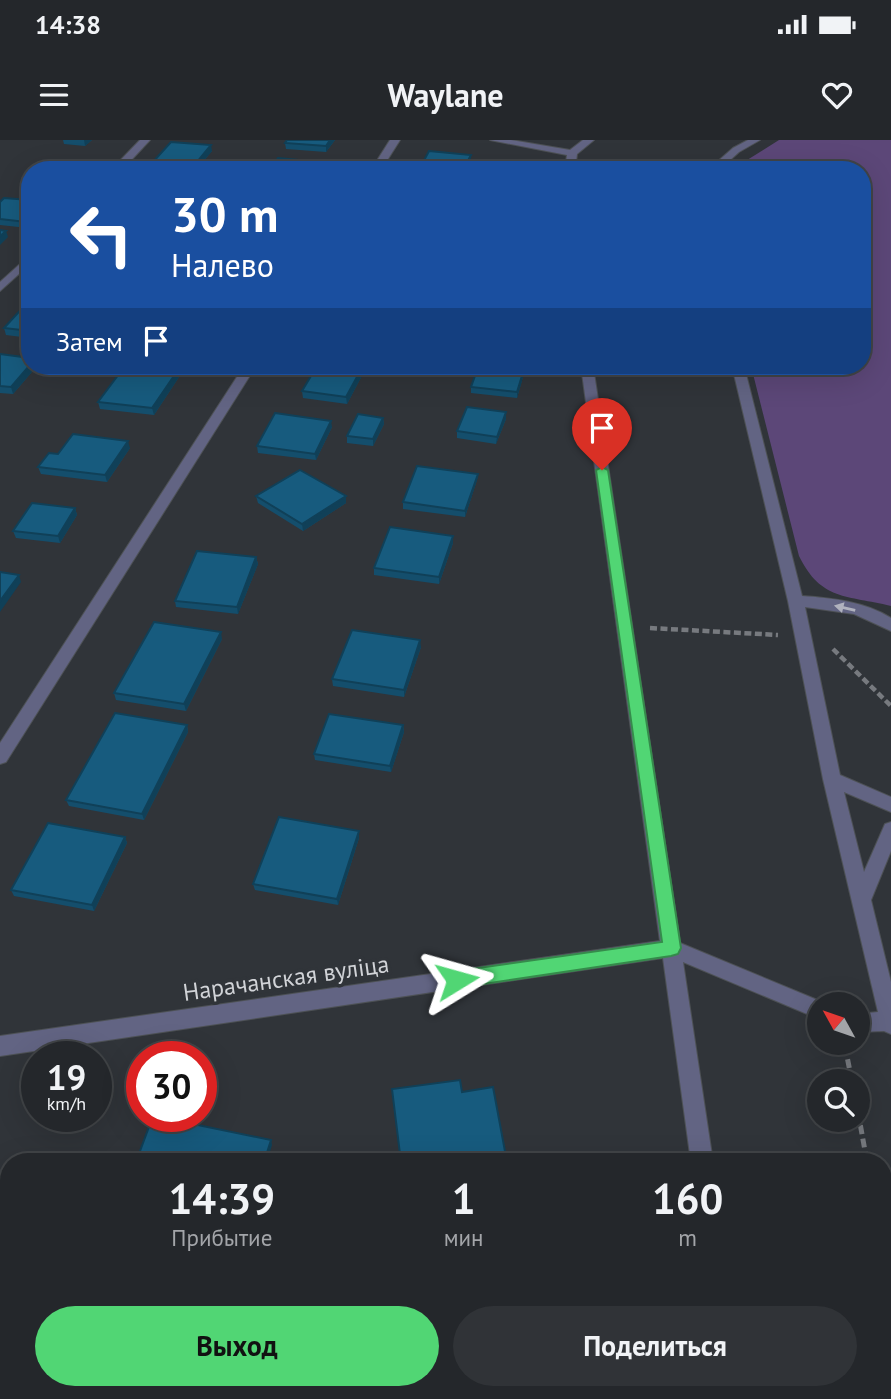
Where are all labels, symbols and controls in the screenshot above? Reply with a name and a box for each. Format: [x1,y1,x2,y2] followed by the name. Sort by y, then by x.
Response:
[35,8,101,41] text: 14:38
[387,74,504,116] text: Waylane
[35,76,73,114] icon: menu
[818,76,856,114] icon: heart
[171,182,278,246] text: 30 m
[56,189,147,280] icon: left
[171,244,274,286] text: Налево
[137,322,175,360] icon: arrive
[56,325,123,358] text: Затем
[572,398,632,470] pin
[583,409,621,447] icon: arrive
[834,602,856,613] one-way arrow
[420,943,494,1017] position arrow
[181,948,391,1008] street label: Нарачанская вуліца
[807,992,870,1055] north arrow
[807,992,870,1132] map controls
[126,1041,217,1132] speed limit sign: 30
[47,1054,86,1100] text: 19
[807,1069,870,1132] button: search
[47,1092,86,1115] text: km/h
[169,1171,275,1226] text: 14:39
[452,1171,475,1226] text: 1
[652,1171,723,1226] text: 160
[171,1223,272,1252] text: Прибытие
[444,1223,483,1252] text: мин
[678,1223,697,1252] text: m
[35,1306,439,1386] button: Выход
[453,1306,857,1386] button: Поделиться

